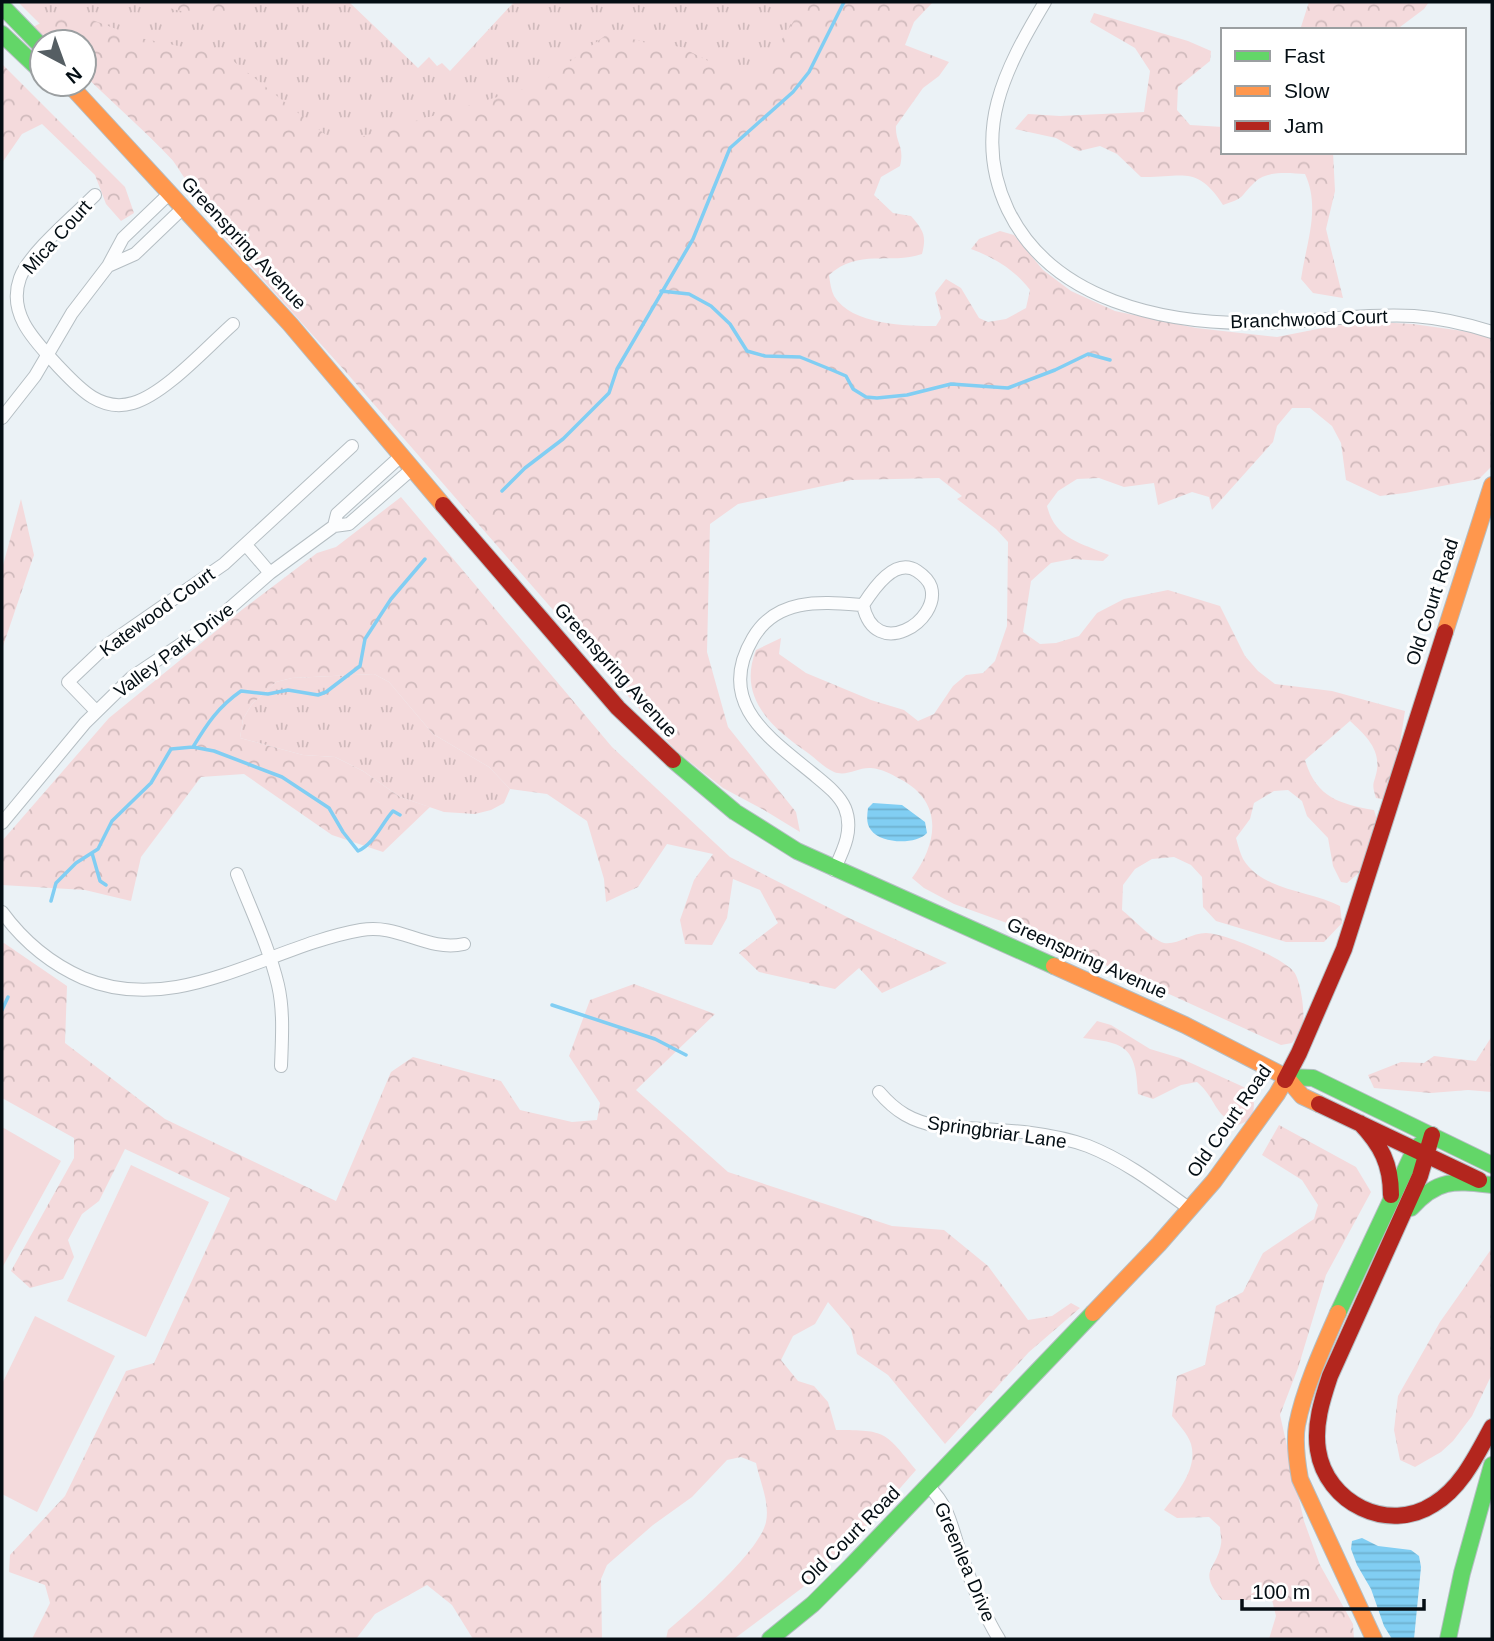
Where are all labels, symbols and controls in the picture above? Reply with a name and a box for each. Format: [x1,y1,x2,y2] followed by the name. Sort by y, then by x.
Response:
[28,28,98,98] north arrow
[1221,28,1466,154] legend
[1284,44,1325,67] text: Fast
[62,63,86,88] text: N
[1284,79,1330,102] text: Slow
[1284,114,1324,137] text: Jam
[177,173,311,313] street label: Greenspring Avenue
[18,195,96,278] street label: Mica Court
[1230,306,1389,332] street label: Branchwood Court
[1402,536,1462,668] street label: Old Court Road
[96,563,219,661] street label: Katewood Court
[110,598,238,702] street label: Valley Park Drive
[550,599,682,741] street label: Greenspring Avenue
[1004,913,1170,1003] street label: Greenspring Avenue
[1183,1061,1275,1181] street label: Old Court Road
[926,1112,1068,1152] street label: Springbriar Lane
[796,1482,904,1590] street label: Old Court Road
[930,1499,1000,1625] street label: Greenlea Drive
[1242,1568,1424,1612] scale bar
[1252,1580,1310,1603] text: 100 m

